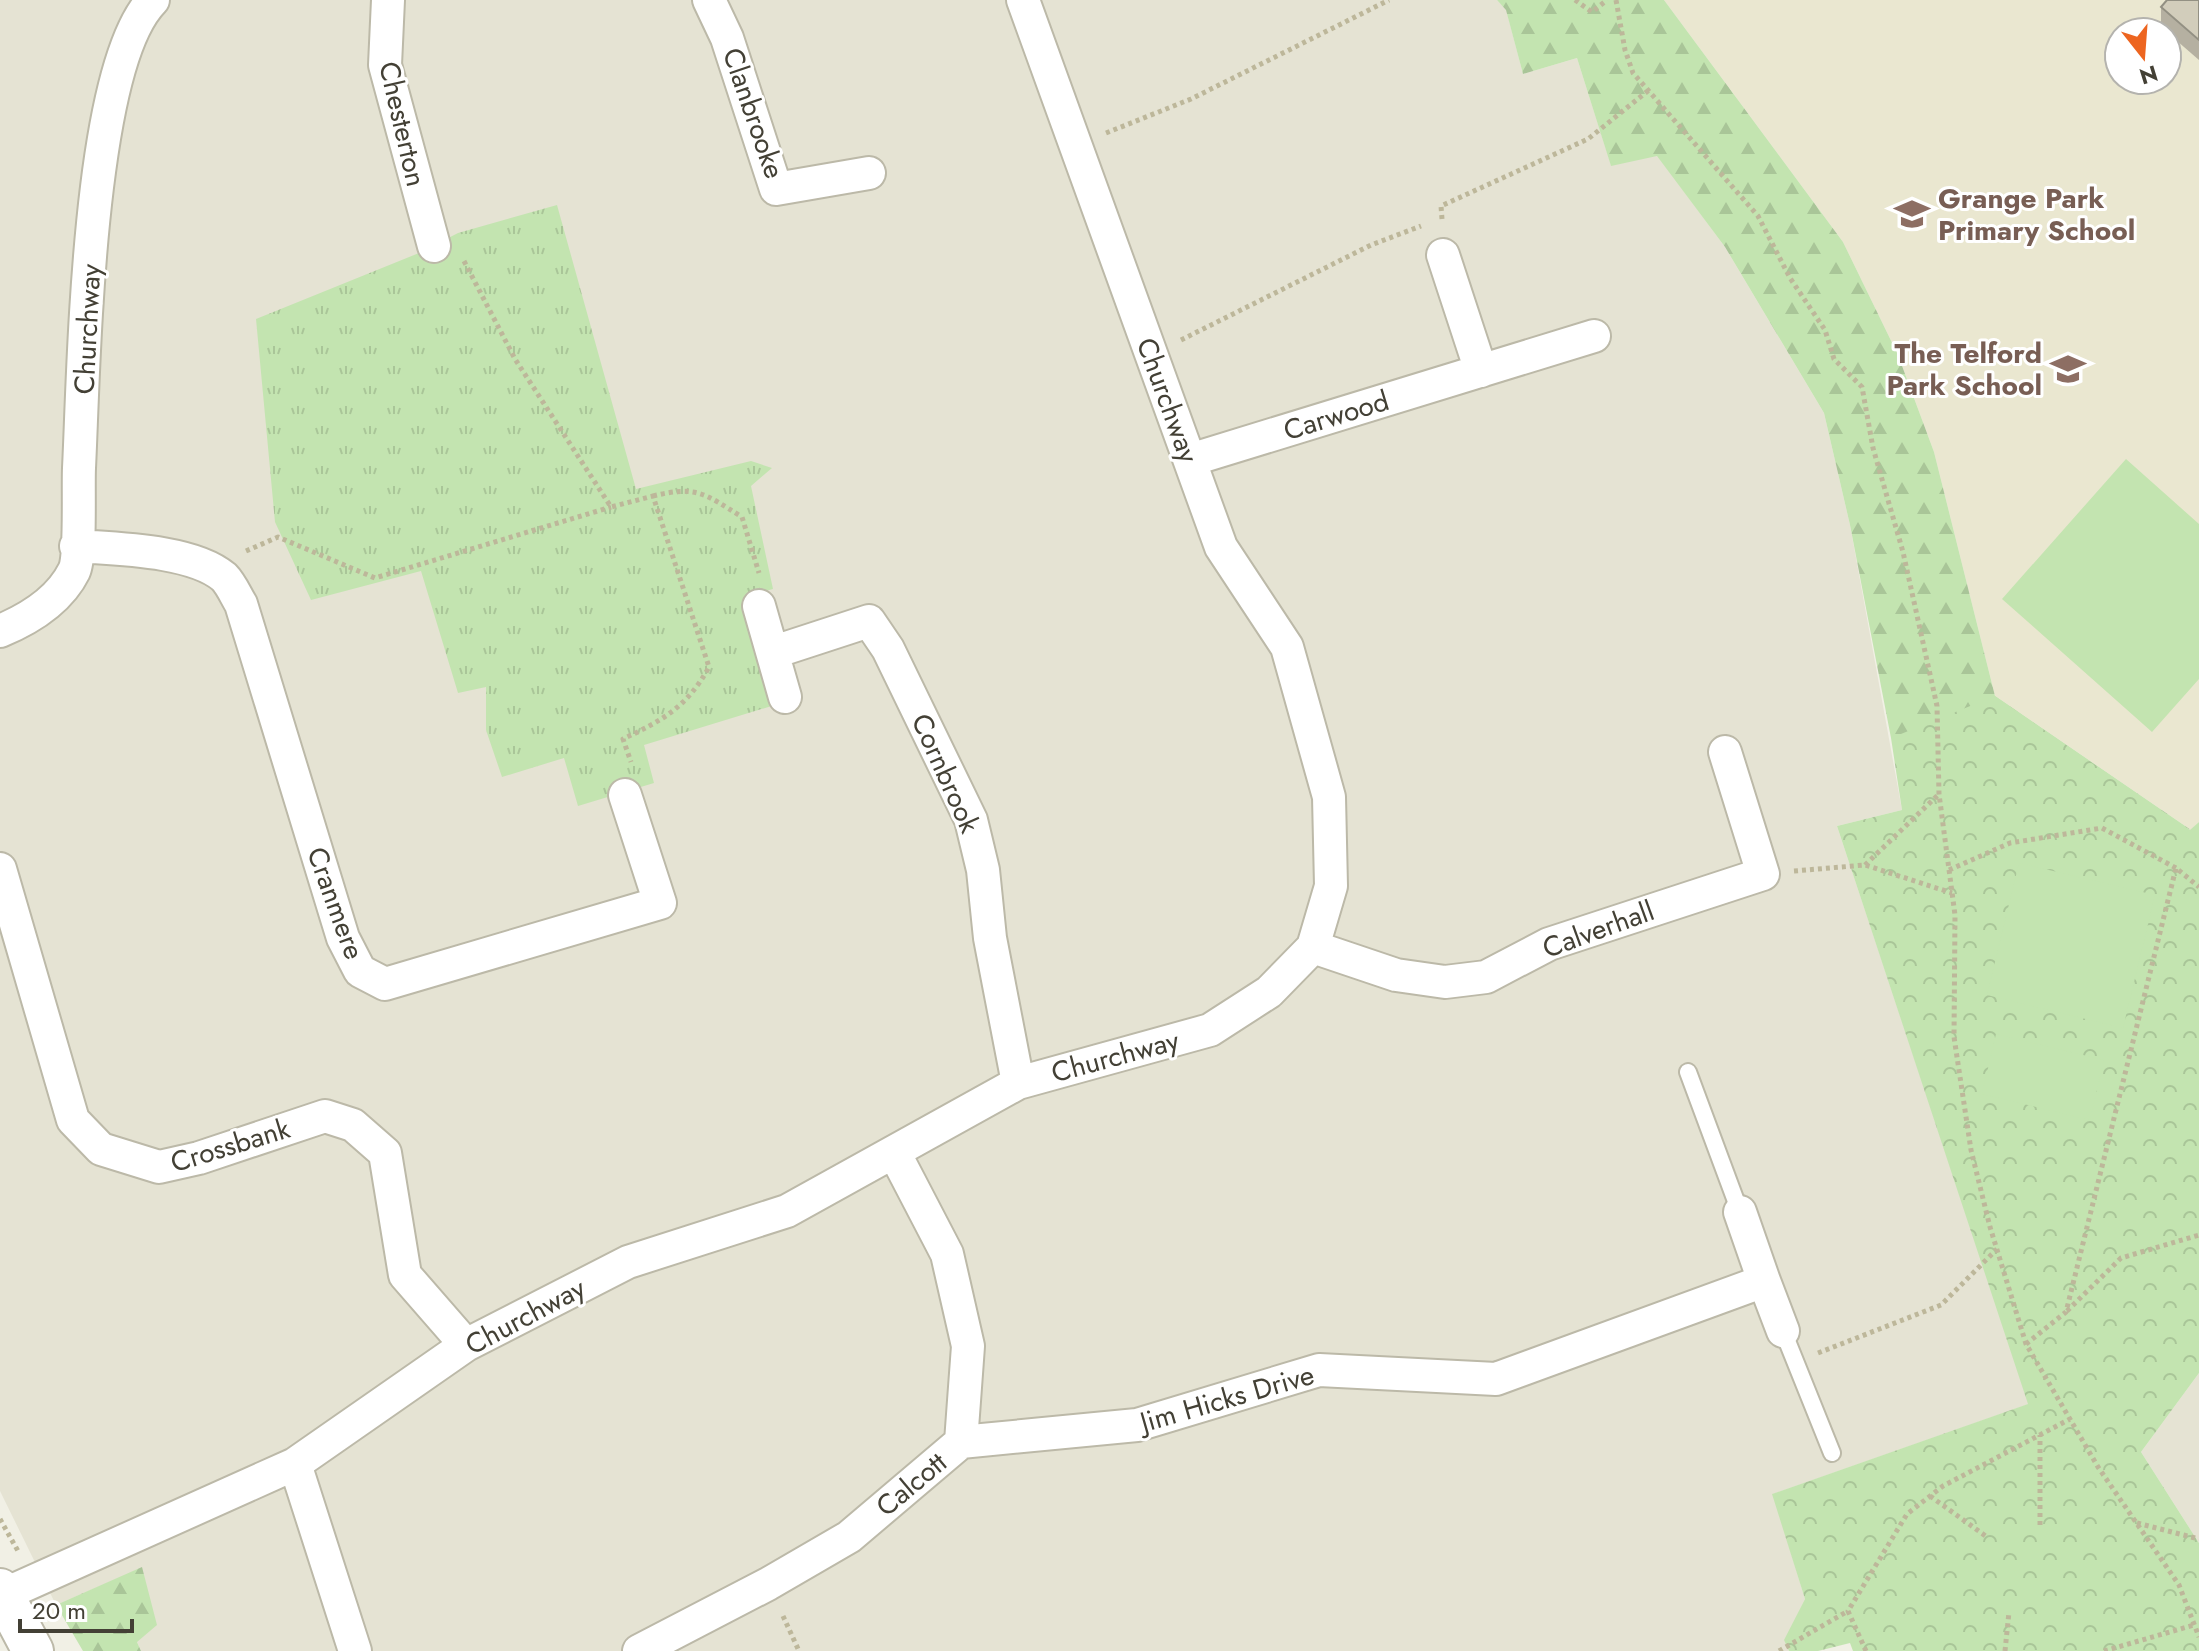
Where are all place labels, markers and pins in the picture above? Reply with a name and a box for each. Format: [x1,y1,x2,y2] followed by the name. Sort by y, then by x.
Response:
[1938,178,2135,251] place label: Grange Park Primary School
[1893,195,1931,233] school or university icon: Grange Park Primary School
[1886,333,2042,406] place label: The Telford Park School
[2049,350,2087,388] school or university icon: The Telford Park School

